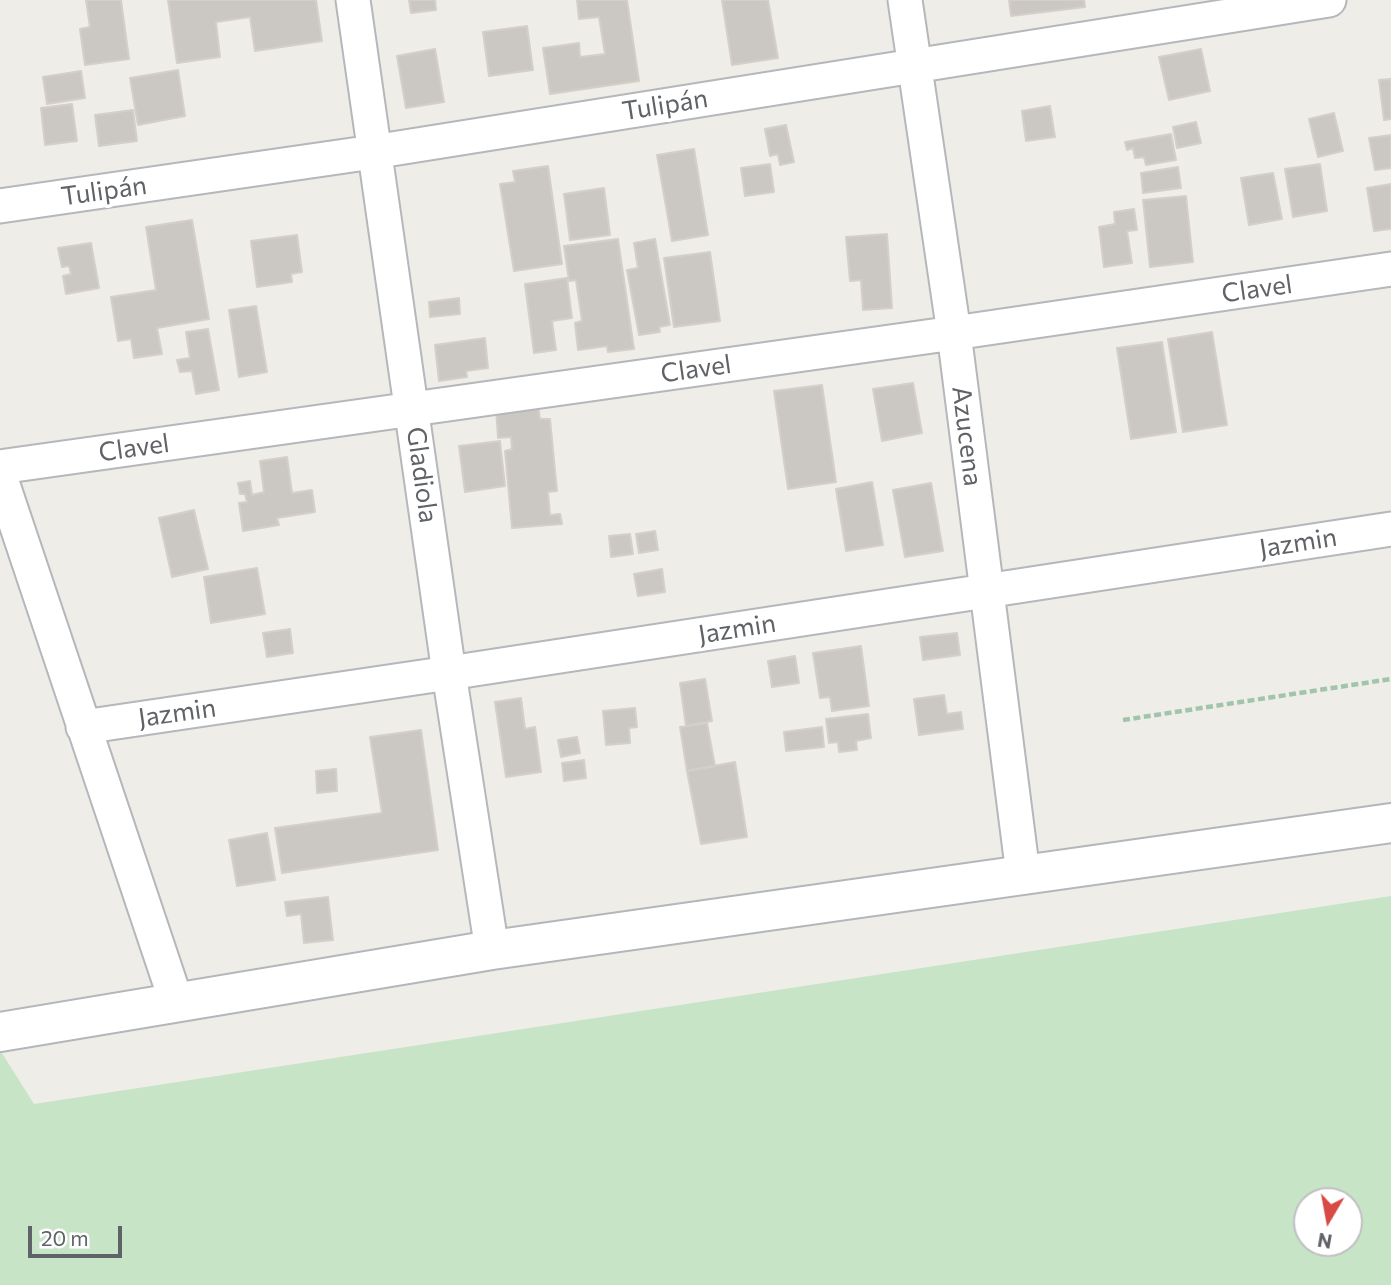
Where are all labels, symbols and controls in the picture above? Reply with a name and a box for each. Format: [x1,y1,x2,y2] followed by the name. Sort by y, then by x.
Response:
[620,83,710,127] street label: Tulipán
[59,170,149,212] street label: Tulipán
[1220,269,1294,309] street label: Clavel
[659,349,733,389] street label: Clavel
[945,384,989,488] street label: Azucena
[400,425,444,525] street label: Gladiola
[97,428,171,468] street label: Clavel
[1257,521,1339,565] street label: Jazmin
[696,607,778,651] street label: Jazmin
[136,692,218,734] street label: Jazmin
[1293,1187,1363,1257] north arrow
[32,1212,126,1256] scale bar
[41,1225,89,1250] text: 20 m
[1316,1229,1334,1254] text: N

